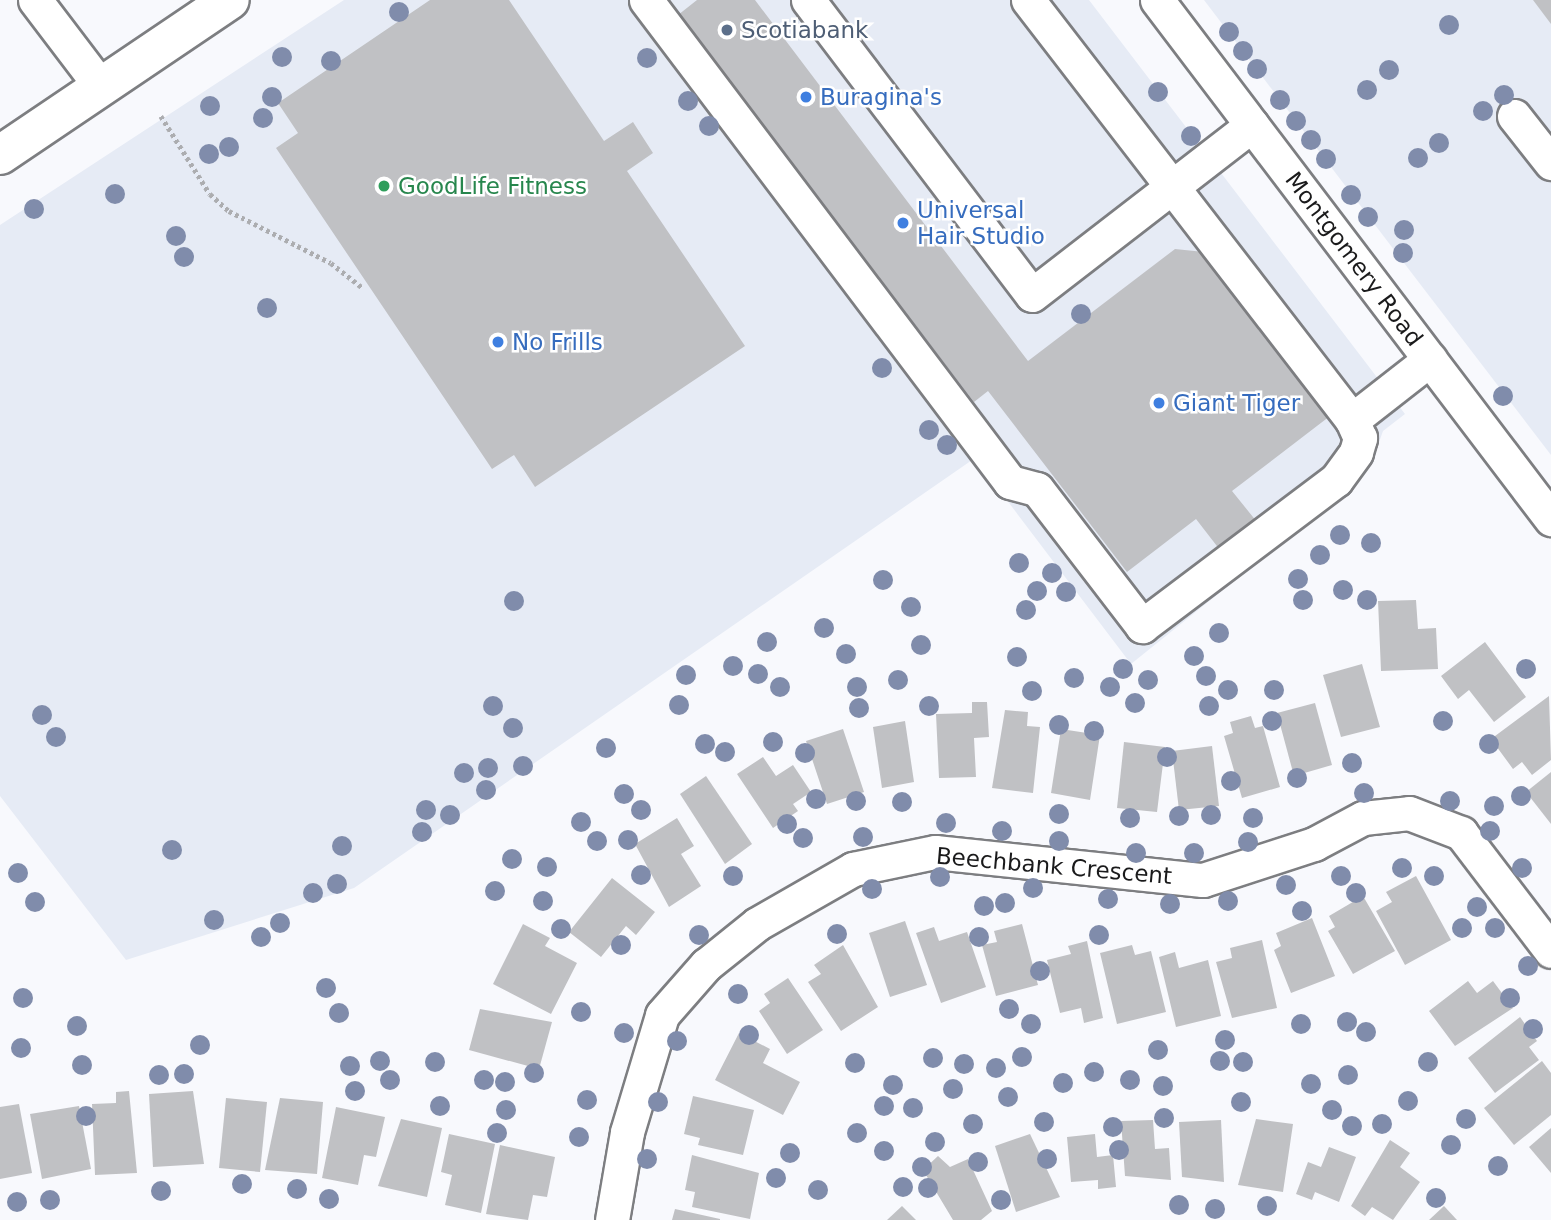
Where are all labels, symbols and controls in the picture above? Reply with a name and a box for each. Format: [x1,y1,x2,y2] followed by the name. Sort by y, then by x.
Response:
[741,16,868,44] place label: Scotiabank
[719,22,735,38] marker: Scotiabank
[820,83,942,111] place label: Buragina's
[798,89,814,105] marker: Buragina's
[1280,167,1428,351] street label: Montgomery Road
[398,172,587,200] place label: GoodLife Fitness
[376,178,392,194] marker: GoodLife Fitness
[917,196,1045,250] place label: Universal Hair Studio
[895,215,911,231] marker: Universal Hair Studio
[512,328,603,356] place label: No Frills
[490,334,506,350] marker: No Frills
[1173,389,1300,417] place label: Giant Tiger
[1151,395,1167,411] marker: Giant Tiger
[935,842,1173,890] street label: Beechbank Crescent

